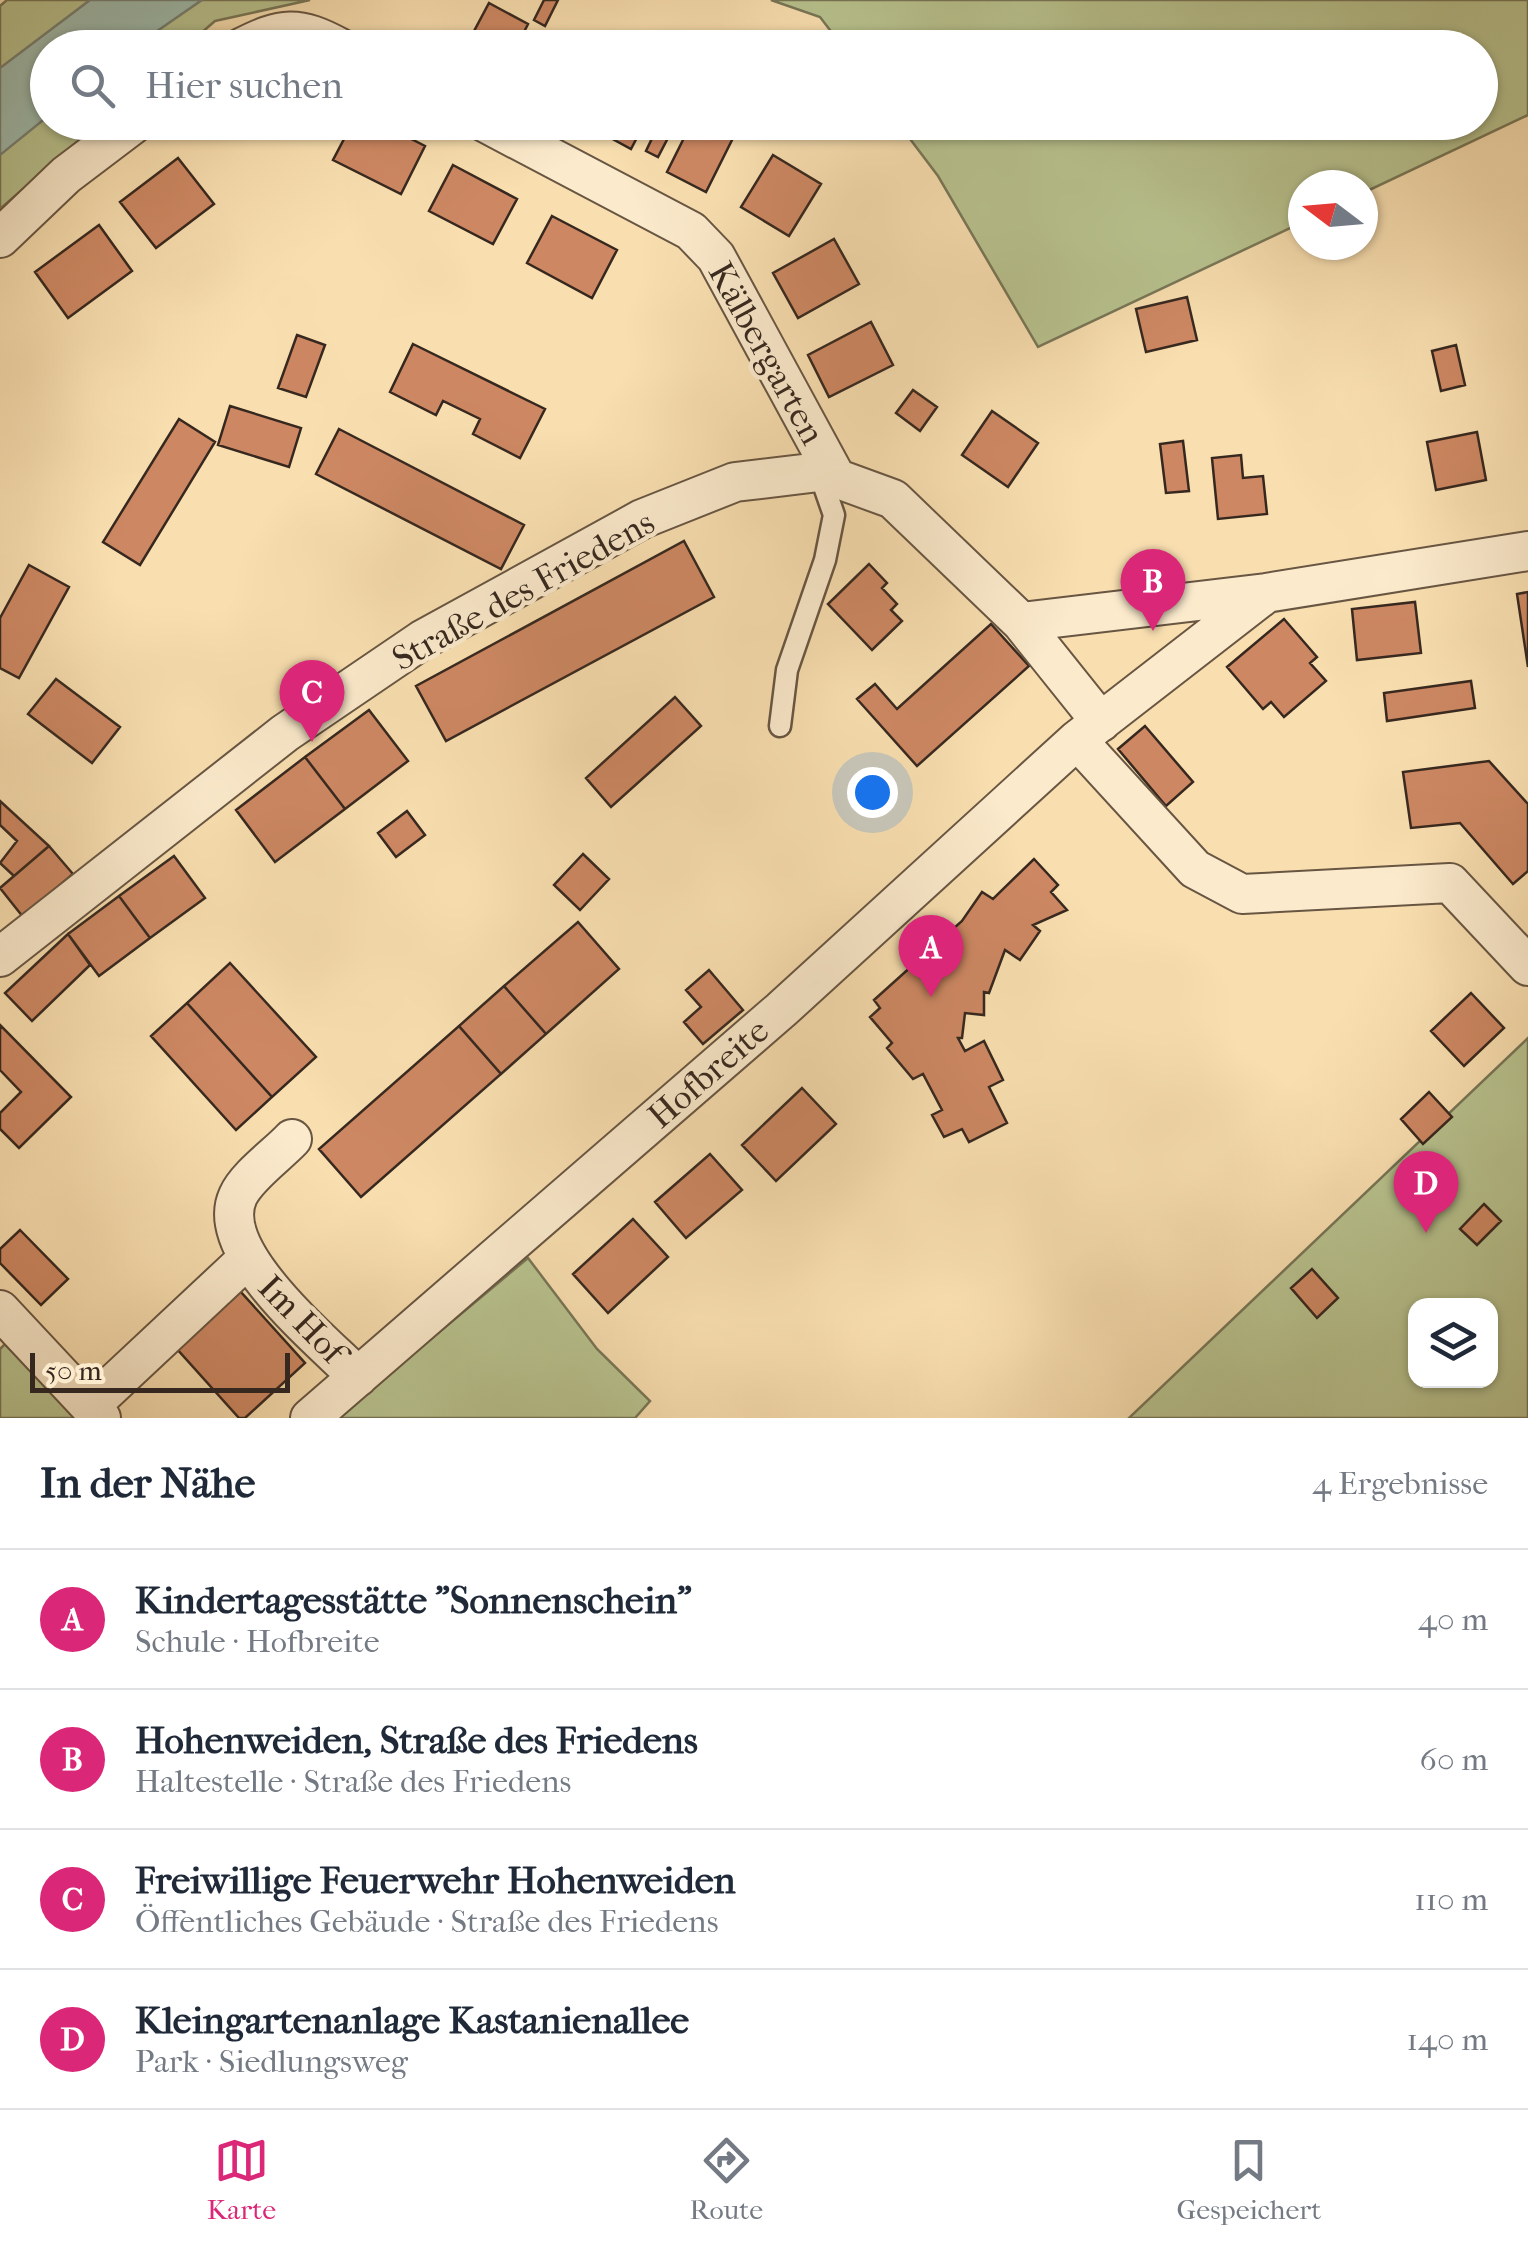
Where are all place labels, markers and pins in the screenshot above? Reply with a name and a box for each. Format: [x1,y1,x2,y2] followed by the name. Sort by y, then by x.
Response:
[1120,548,1186,631] pin: B
[280,660,344,742] pin: C
[898,914,964,997] pin: A
[1394,1150,1458,1233] pin: D

